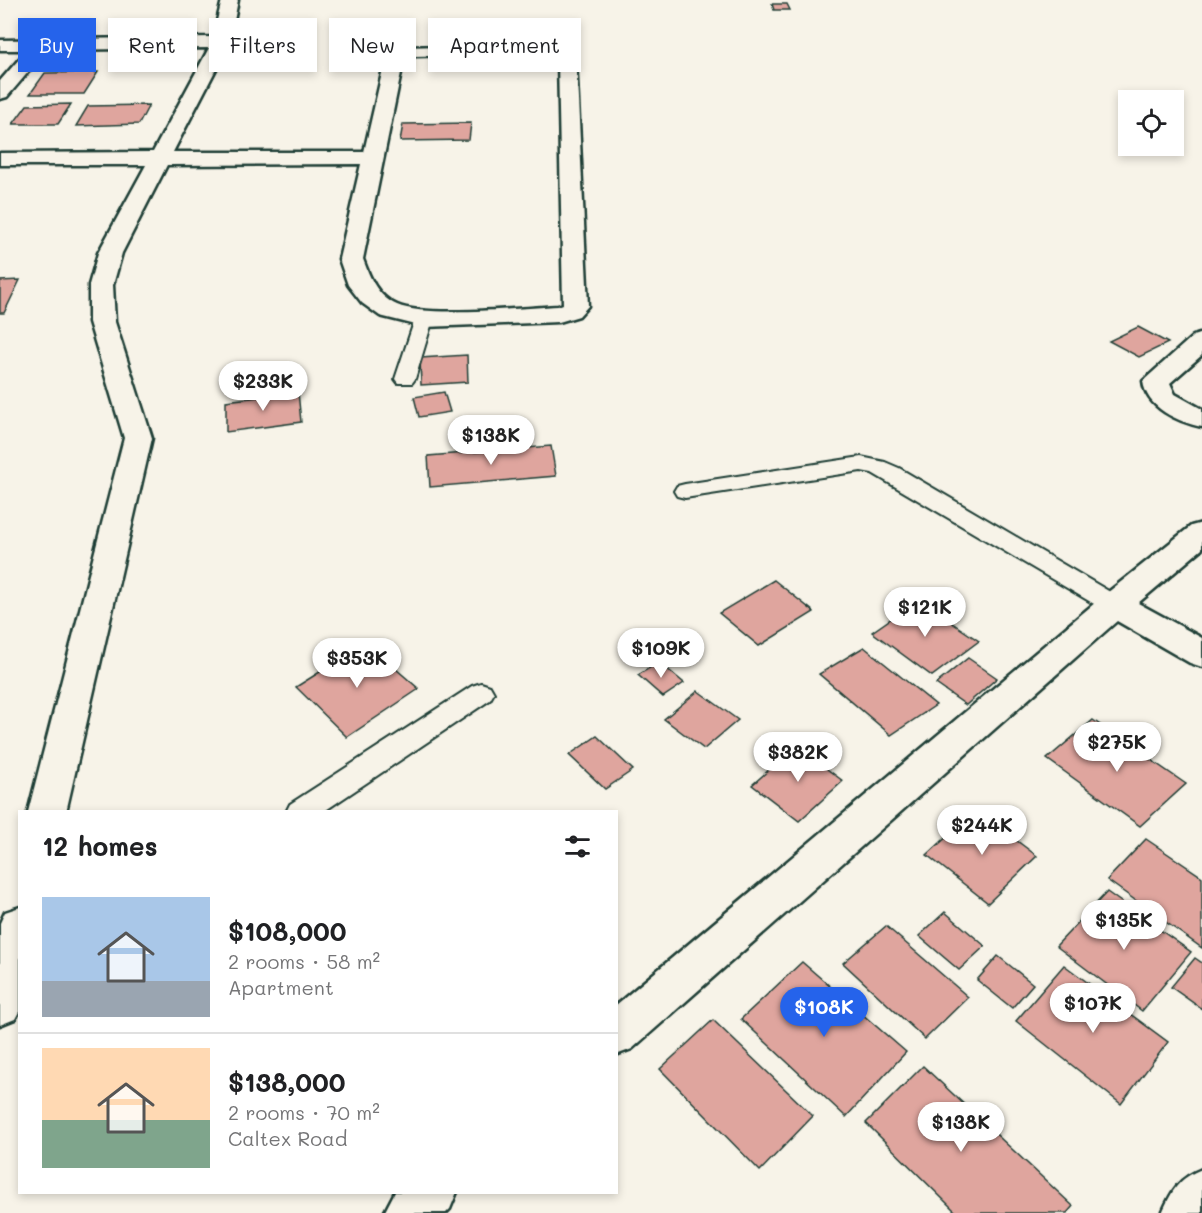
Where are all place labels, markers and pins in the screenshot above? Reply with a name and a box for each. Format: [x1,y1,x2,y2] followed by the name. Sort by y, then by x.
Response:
[221,361,305,412] pin: $233K
[449,415,533,466] pin: $138K
[883,587,967,638] pin: $121K
[619,628,703,679] pin: $109K
[315,638,399,689] pin: $353K
[1075,722,1159,773] pin: $275K
[756,732,840,783] pin: $382K
[940,805,1024,856] pin: $244K
[1082,900,1166,951] pin: $135K
[1051,983,1135,1034] pin: $107K
[782,987,866,1038] pin: $108K
[919,1102,1003,1153] pin: $138K

